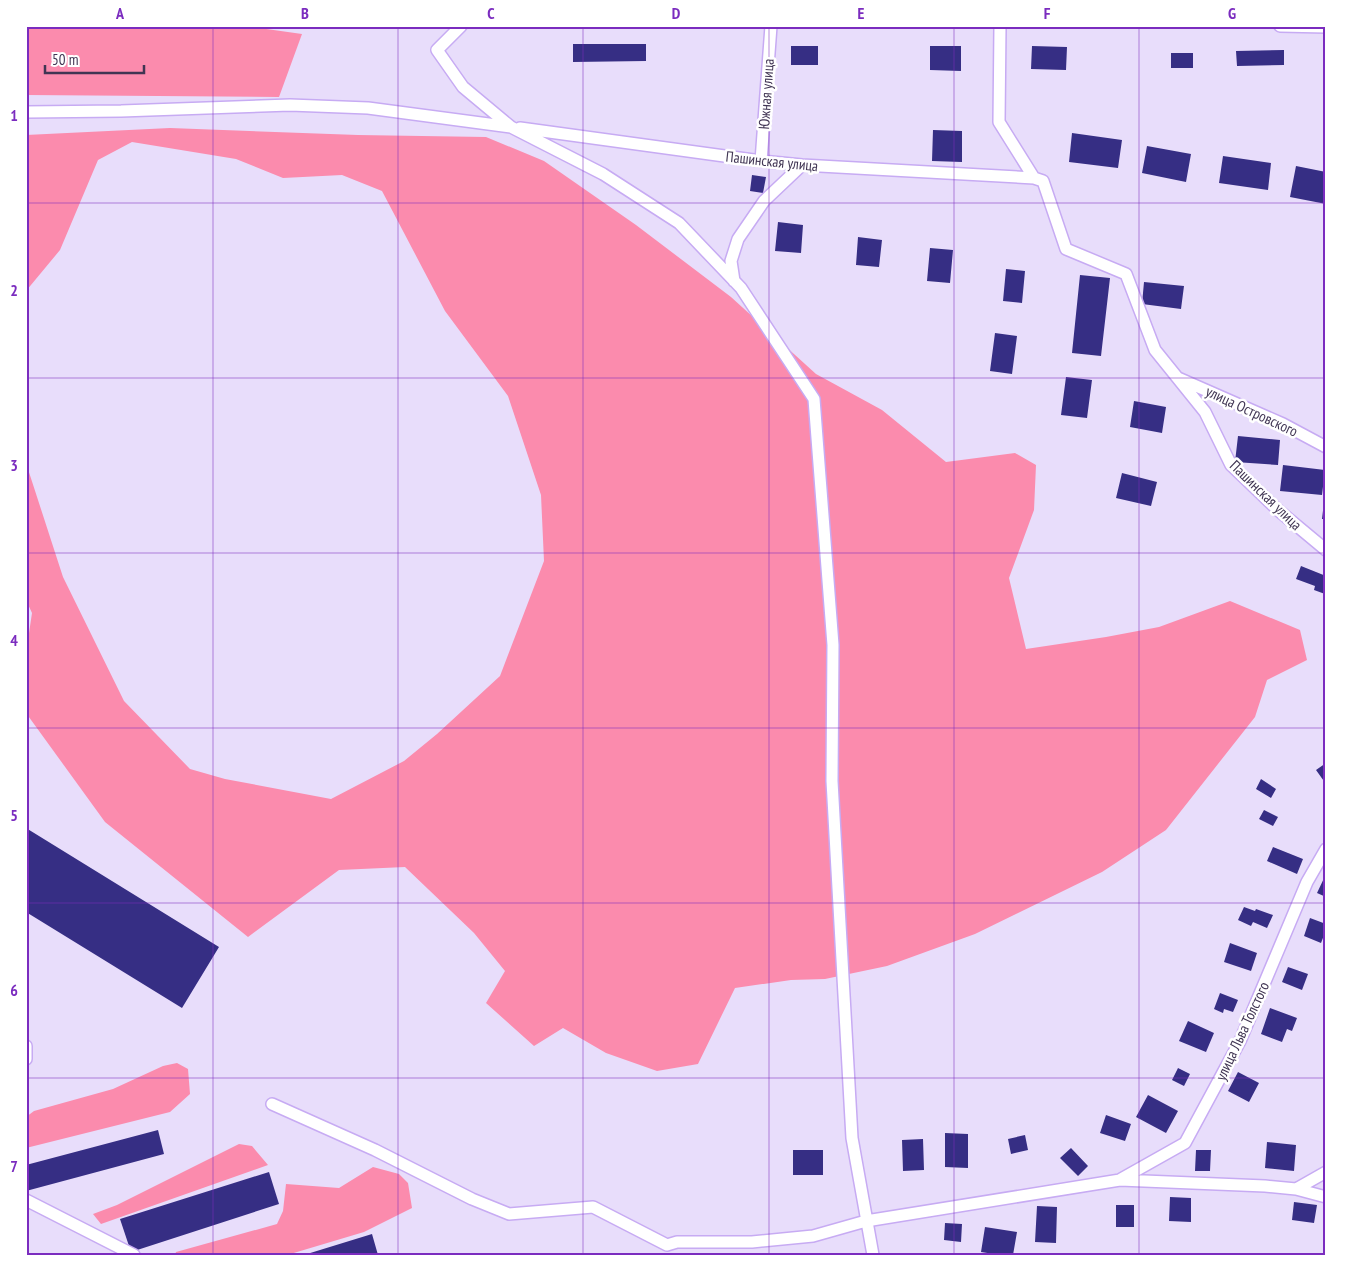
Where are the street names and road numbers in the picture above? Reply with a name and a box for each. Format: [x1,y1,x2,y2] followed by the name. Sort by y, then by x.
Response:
[754,58,778,130] street label: Южная улица
[725,147,819,175] street label: Пашинская улица
[1203,381,1301,441] street label: улица Островского
[1226,456,1306,534] street label: Пашинская улица
[1211,979,1273,1083] street label: улица Льва Толстого

